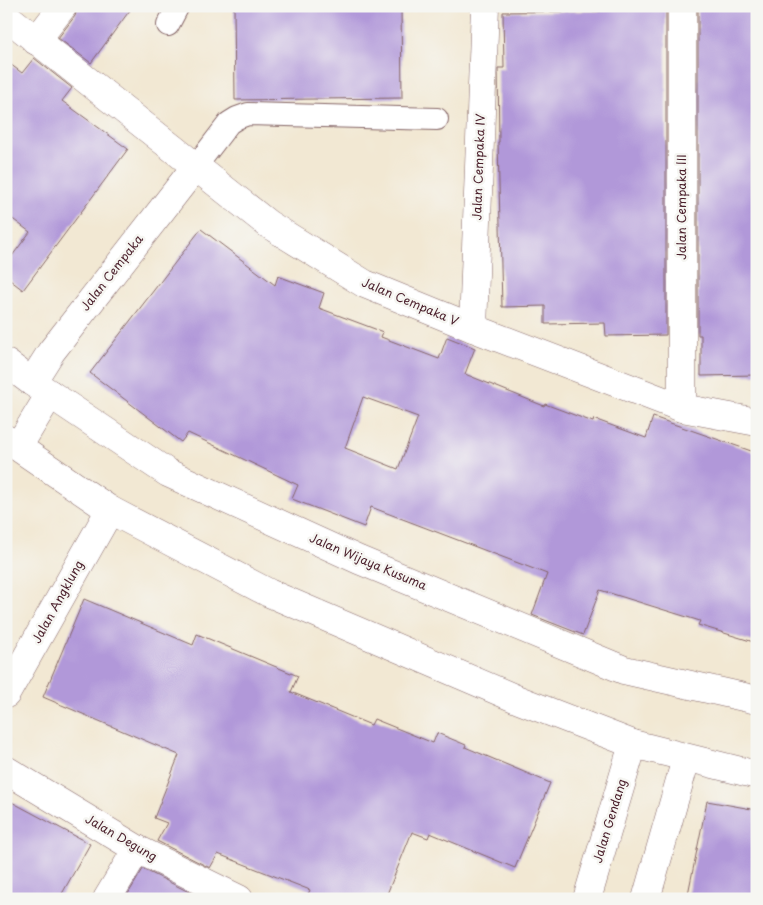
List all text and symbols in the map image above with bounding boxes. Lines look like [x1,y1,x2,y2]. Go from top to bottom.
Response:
street label: Jalan Cempaka IV [467,113,489,221]
street label: Jalan Cempaka III [672,154,690,260]
street label: Jalan Cempaka [76,230,147,314]
street label: Jalan Cempaka V [359,273,462,330]
street label: Jalan Wijaya Kusuma [307,528,430,594]
street label: Jalan Angklung [27,557,87,646]
street label: Jalan Gendang [588,776,630,865]
street label: Jalan Degung [82,809,161,865]

